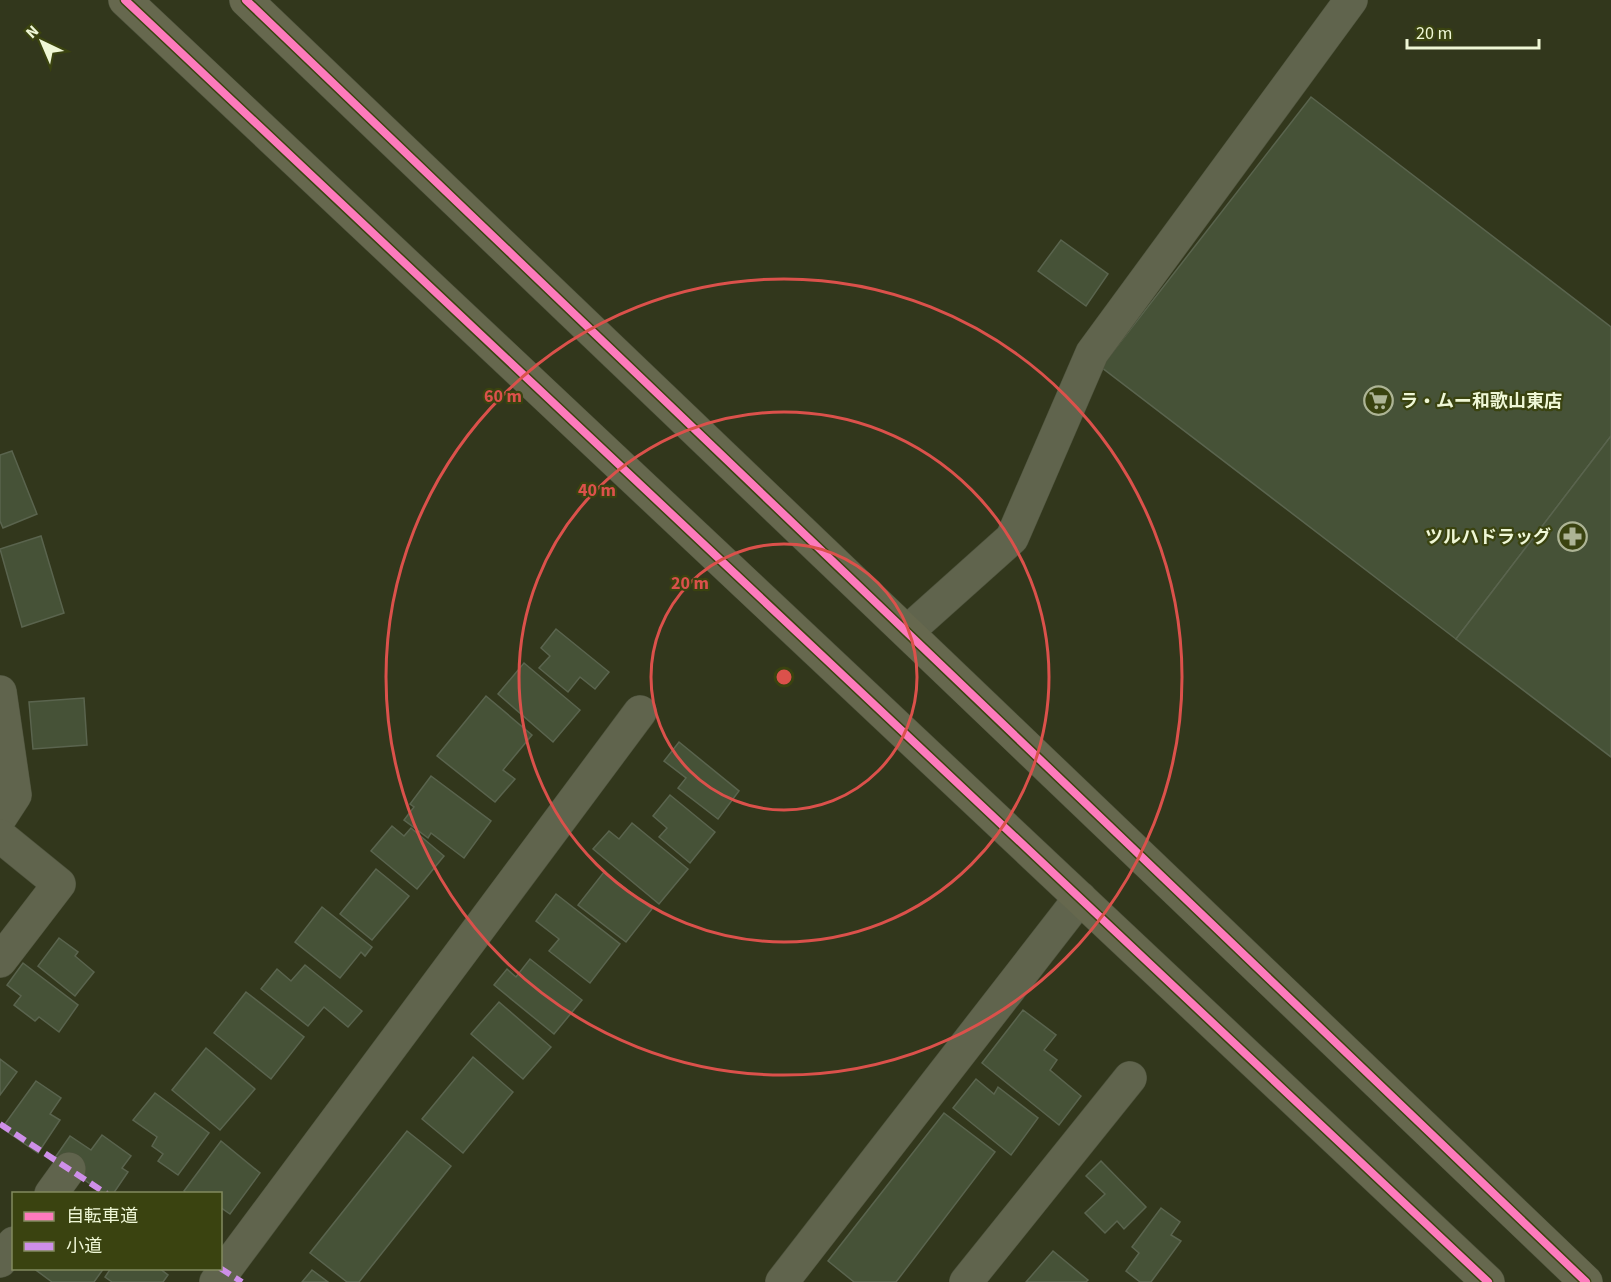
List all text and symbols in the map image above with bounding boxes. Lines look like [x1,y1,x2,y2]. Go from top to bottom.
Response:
north arrow [12,12,72,72]
scale bar [1407,12,1539,50]
text: N [21,20,44,44]
text: 20 m [1416,21,1452,46]
text: 60 m [484,384,522,409]
supermarket icon: ラ・ムー和歌山東店 [1363,385,1395,417]
place label: ラ・ムー和歌山東店 [1400,389,1562,414]
text: 40 m [578,478,616,503]
pharmacy icon: ツルハドラッグ [1556,521,1588,553]
place label: ツルハドラッグ [1425,525,1551,550]
text: 20 m [671,571,709,596]
centre of rings [774,667,794,687]
legend [12,1192,222,1270]
text: 自転車道 [66,1204,138,1229]
text: 小道 [66,1234,102,1259]

